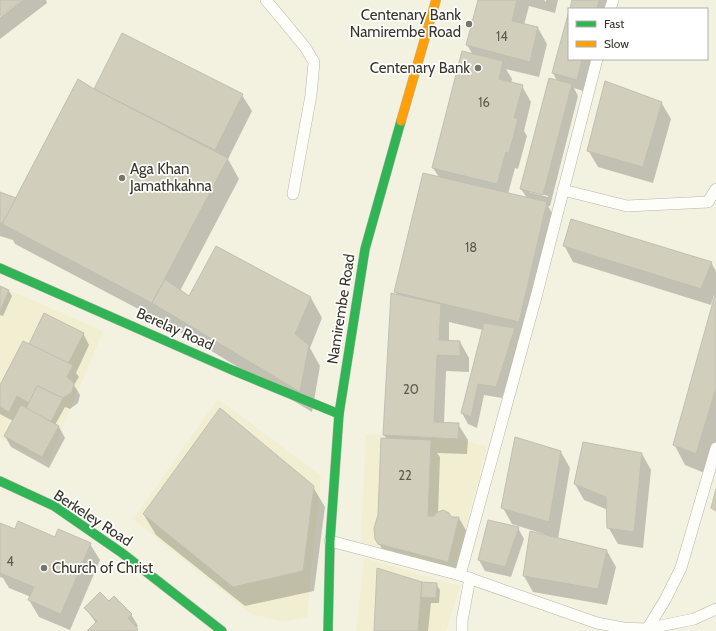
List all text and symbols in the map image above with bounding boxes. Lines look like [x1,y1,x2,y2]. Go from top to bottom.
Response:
place label: Centenary Bank Namirembe Road [350,6,461,41]
legend [568,8,708,60]
text: Fast [604,16,624,31]
marker: Centenary Bank Namirembe Road [464,19,474,29]
house number: 14 [496,28,508,44]
text: Slow [604,36,629,51]
place label: Centenary Bank [370,59,470,77]
marker: Centenary Bank [473,63,483,73]
house number: 16 [478,94,490,110]
place label: Aga Khan Jamathkahna [129,160,213,195]
marker: Aga Khan Jamathkahna [117,173,127,183]
house number: 18 [465,239,477,255]
street label: Namirembe Road [323,253,359,365]
street label: Berelay Road [134,304,216,354]
house number: 20 [403,381,419,397]
house number: 22 [398,467,412,483]
street label: Berkeley Road [50,486,136,550]
house number: 4 [6,553,14,569]
place label: Church of Christ [52,559,153,577]
marker: Church of Christ [39,563,49,573]

